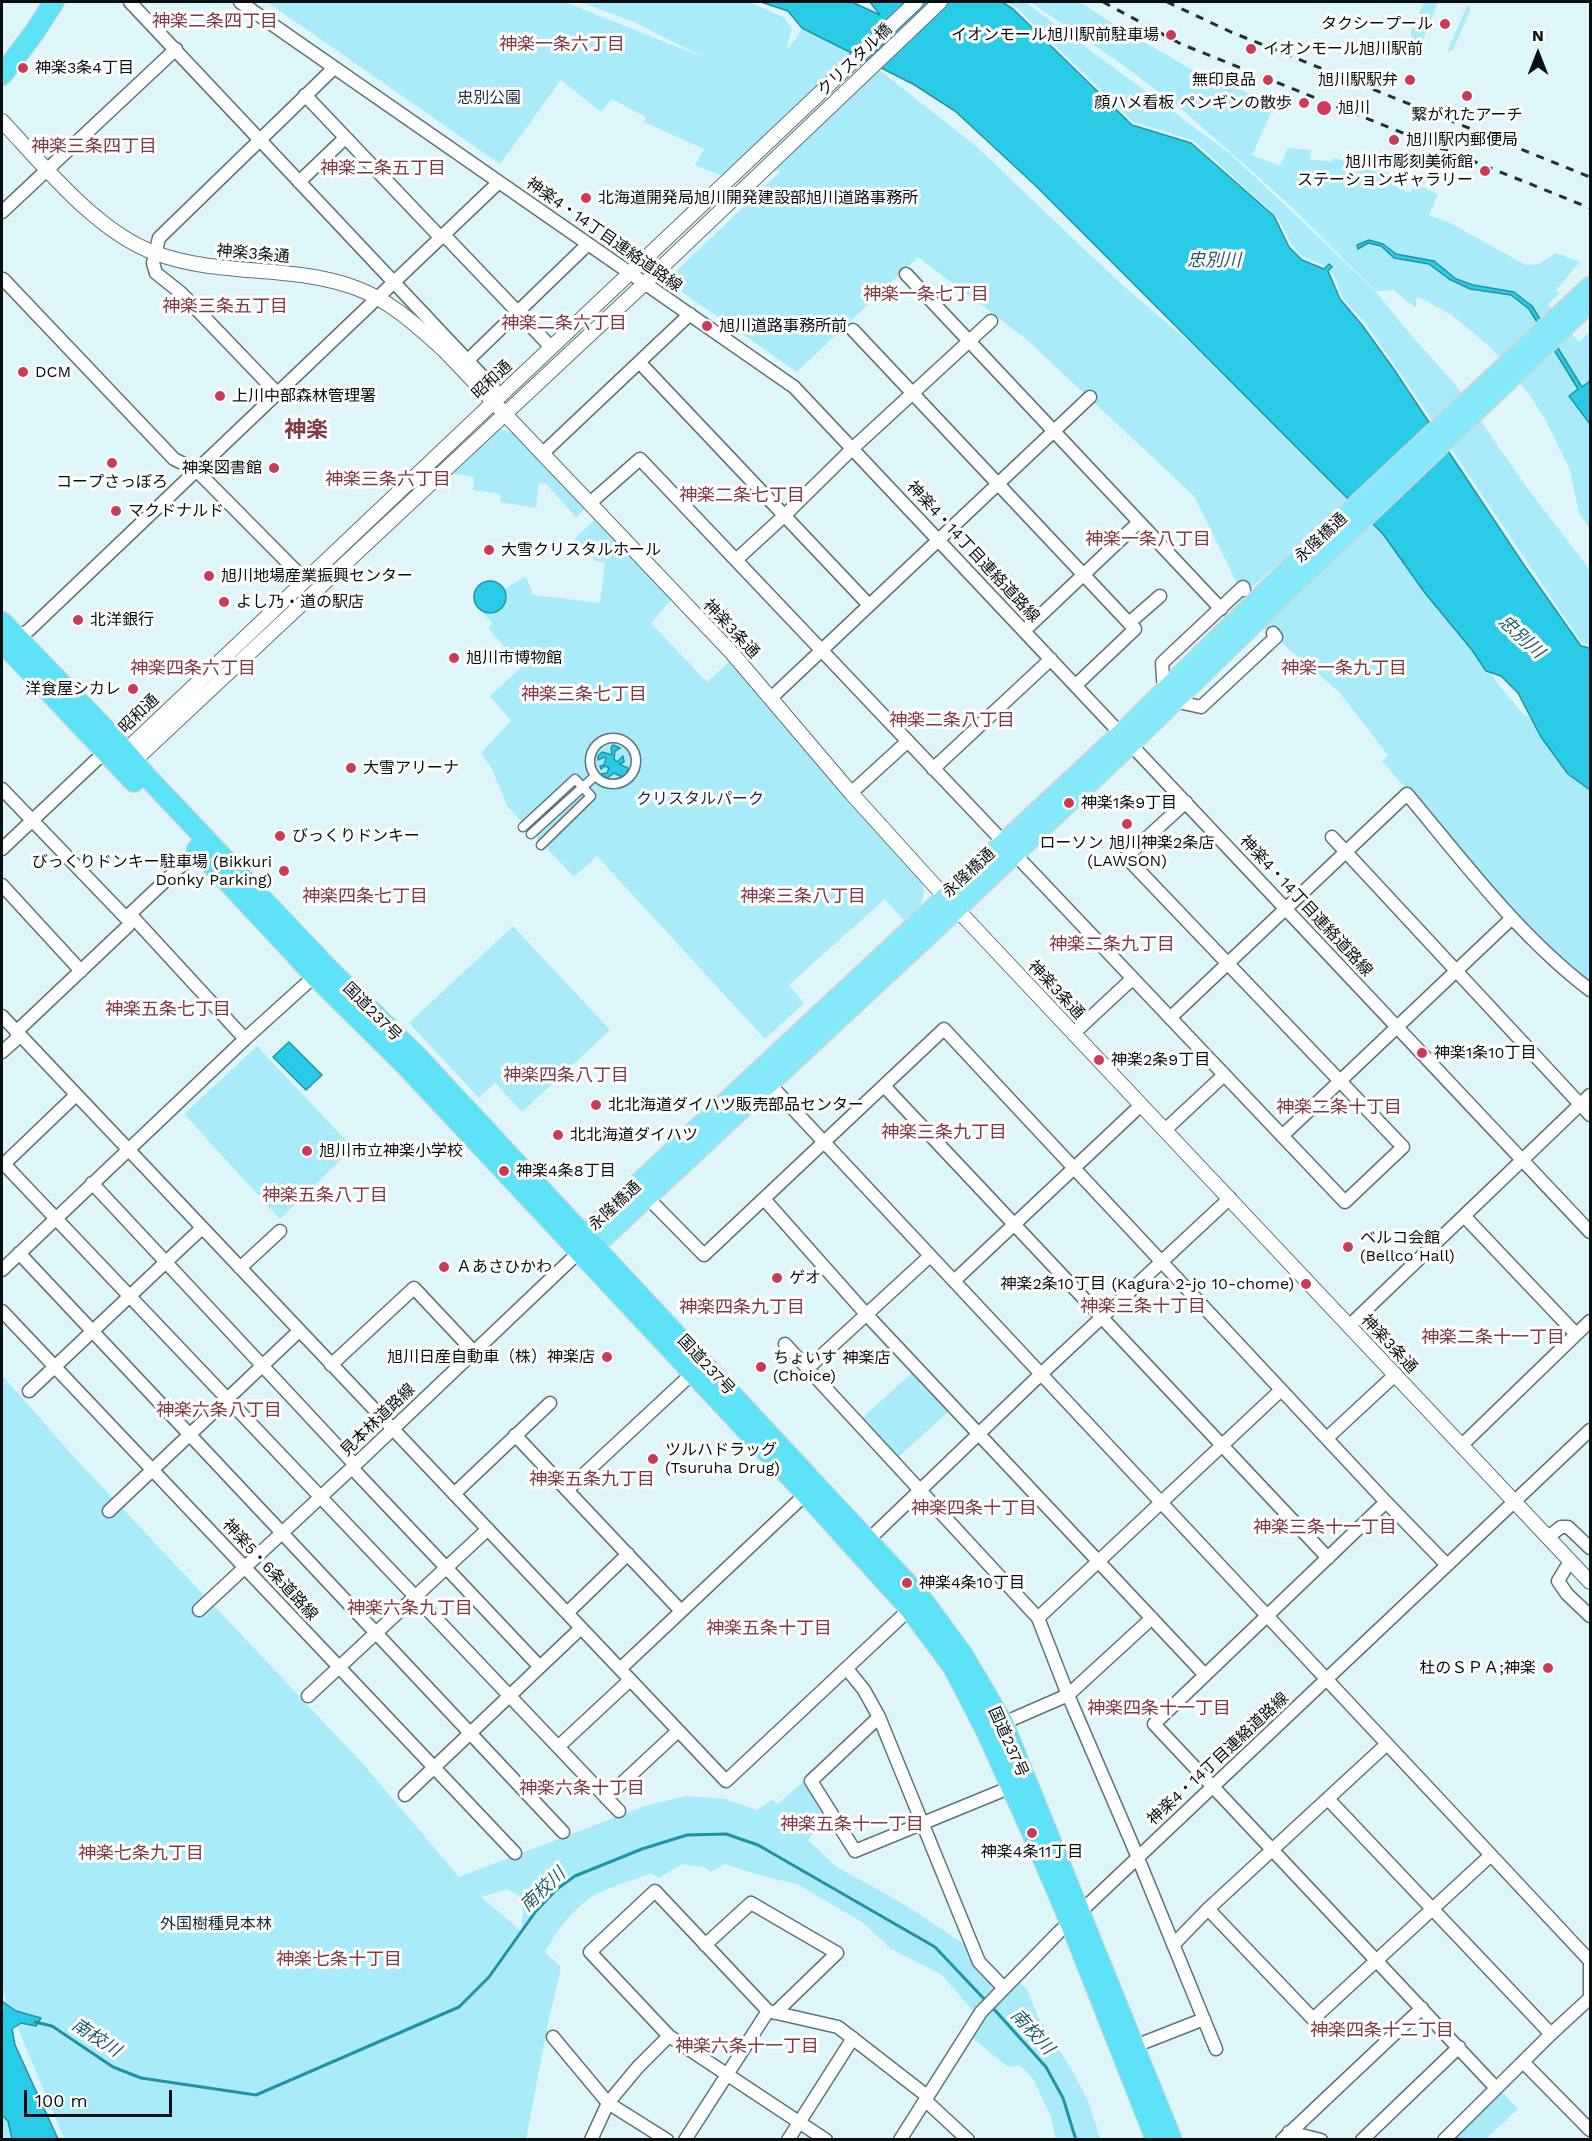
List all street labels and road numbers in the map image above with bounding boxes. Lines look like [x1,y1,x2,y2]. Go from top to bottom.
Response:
street label: クリスタル橋 [814,20,896,100]
street label: 神楽4・14丁目連絡道路線 [522,174,686,296]
street label: 神楽3条通 [216,241,290,267]
street label: 昭和通 [468,357,516,403]
street label: 神楽4・14丁目連絡道路線 [903,478,1043,626]
street label: 永隆橋通 [1291,509,1351,567]
street label: 神楽3条通 [699,596,763,662]
street label: 昭和通 [115,690,163,738]
street label: 神楽4・14丁目連絡道路線 [1236,832,1376,980]
street label: 永隆橋通 [939,844,999,902]
street label: 神楽3条通 [1024,957,1088,1023]
street label: 国道237号 [339,979,405,1045]
street label: 永隆橋通 [585,1177,645,1235]
street label: 神楽3条通 [1357,1311,1421,1377]
street label: 国道237号 [673,1331,739,1399]
street label: 見本林道路線 [337,1380,419,1460]
street label: 神楽5・6条道路線 [218,1516,322,1624]
street label: 神楽4・14丁目連絡道路線 [1144,1689,1292,1829]
street label: 国道237号 [984,1704,1032,1780]

